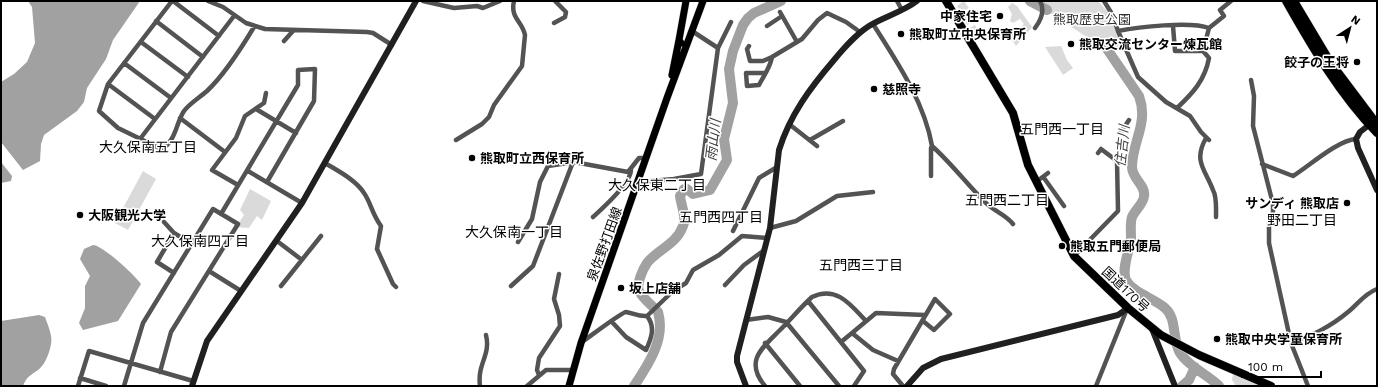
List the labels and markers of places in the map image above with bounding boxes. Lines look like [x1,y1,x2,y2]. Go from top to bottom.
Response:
place label: 中家住宅 [940,9,992,24]
marker: 中家住宅 [995,11,1005,21]
place label: 熊取町立中央保育所 [909,27,1026,42]
marker: 熊取町立中央保育所 [896,29,906,39]
place label: 熊取交流センター煉瓦館 [1079,37,1222,52]
marker: 熊取交流センター煉瓦館 [1066,39,1076,49]
place label: 餃子の王将 [1284,55,1349,70]
marker: 餃子の王将 [1352,57,1362,67]
place label: 慈照寺 [882,82,921,97]
marker: 慈照寺 [869,84,879,94]
place label: 熊取町立西保育所 [480,151,584,166]
marker: 熊取町立西保育所 [467,153,477,163]
place label: サンディ 熊取店 [1245,196,1339,211]
marker: サンディ 熊取店 [1342,198,1352,208]
place label: 大阪観光大学 [88,208,166,223]
marker: 大阪観光大学 [75,210,85,220]
place label: 熊取五門郵便局 [1070,239,1161,254]
marker: 熊取五門郵便局 [1057,241,1067,251]
place label: 坂上店舗 [629,281,681,296]
marker: 坂上店舗 [616,283,626,293]
place label: 熊取中央学童保育所 [1225,332,1342,347]
marker: 熊取中央学童保育所 [1212,334,1222,344]

